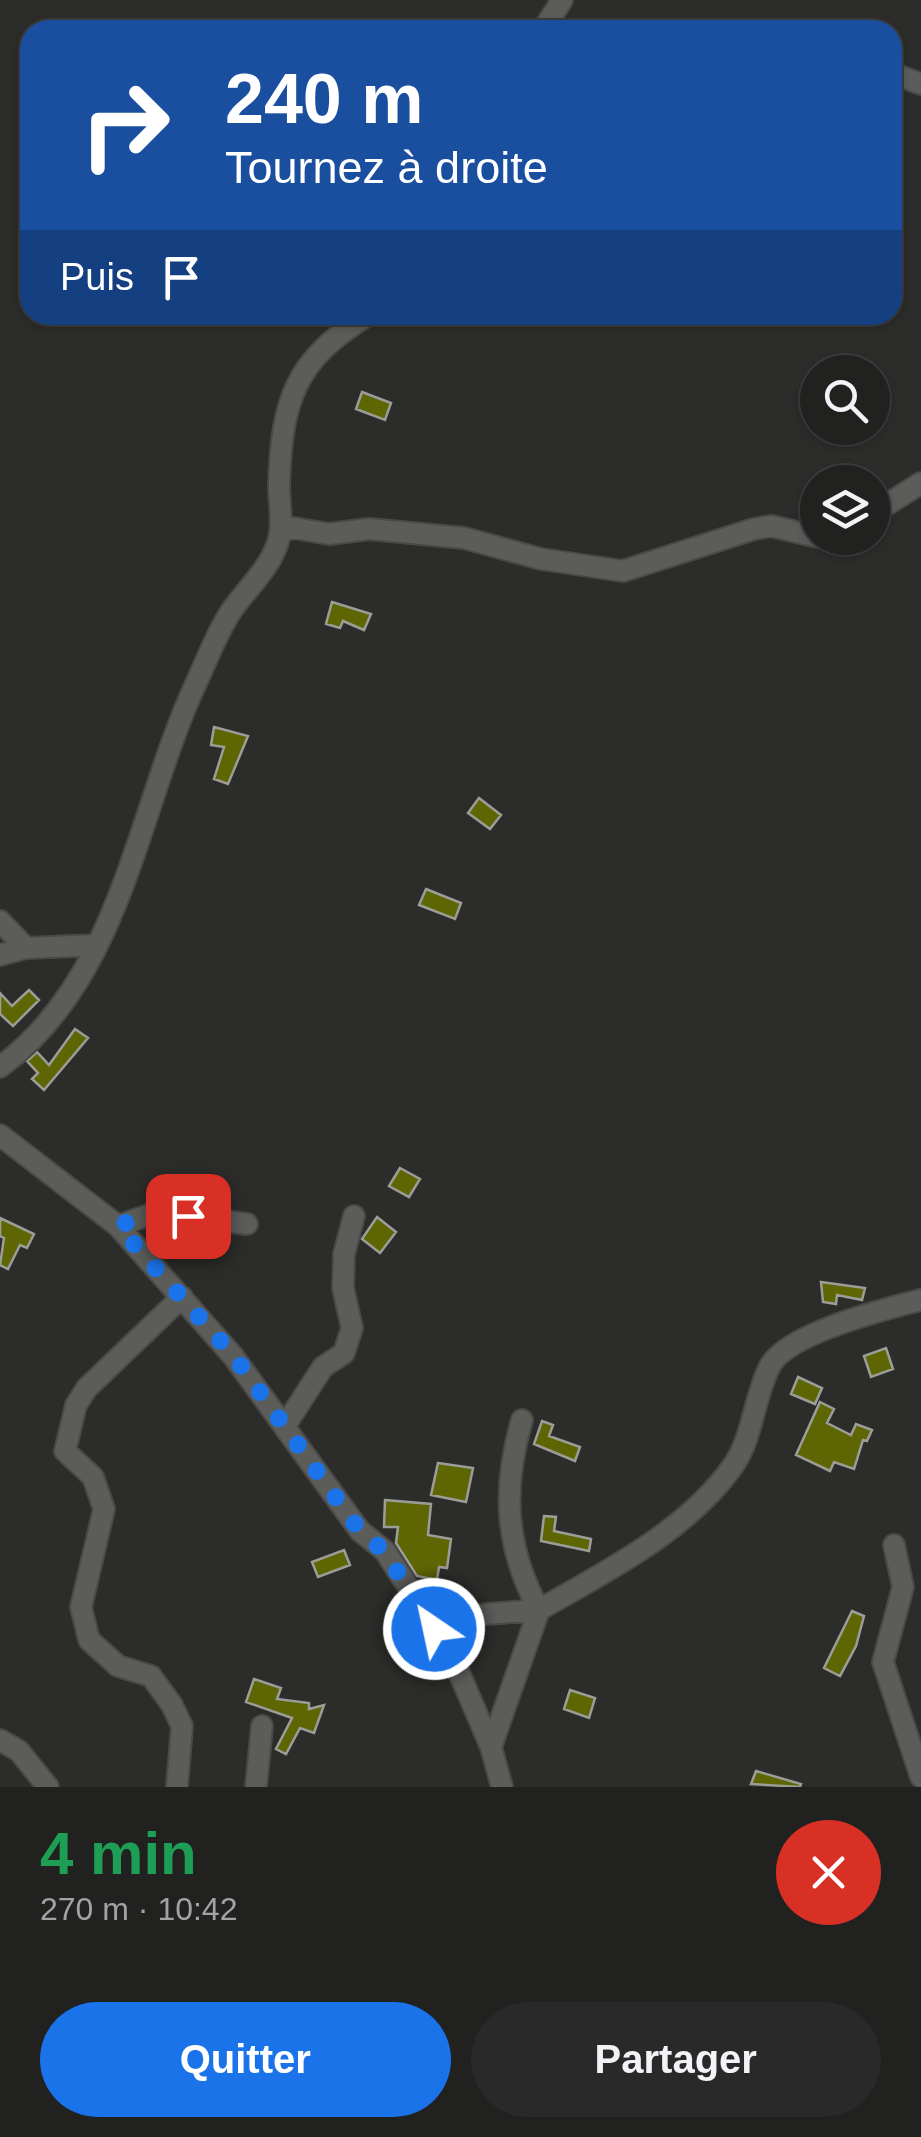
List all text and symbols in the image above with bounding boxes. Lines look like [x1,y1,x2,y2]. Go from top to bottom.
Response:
icon: right [60,60,190,190]
text: 240 m [225,60,423,138]
text: Tournez à droite [225,142,548,193]
icon: arrive [154,250,209,305]
text: Puis [60,256,134,298]
map controls [800,355,890,555]
button: search [800,355,890,445]
button: layers [800,465,890,555]
pin [146,1174,231,1259]
icon: arrive [161,1189,216,1244]
position arrow [382,1577,486,1681]
text: 4 min [40,1820,197,1887]
button: close [776,1820,881,1925]
text: 270 m · 10:42 [40,1891,237,1927]
button: Quitter [40,2002,451,2117]
button: Partager [471,2002,881,2117]

